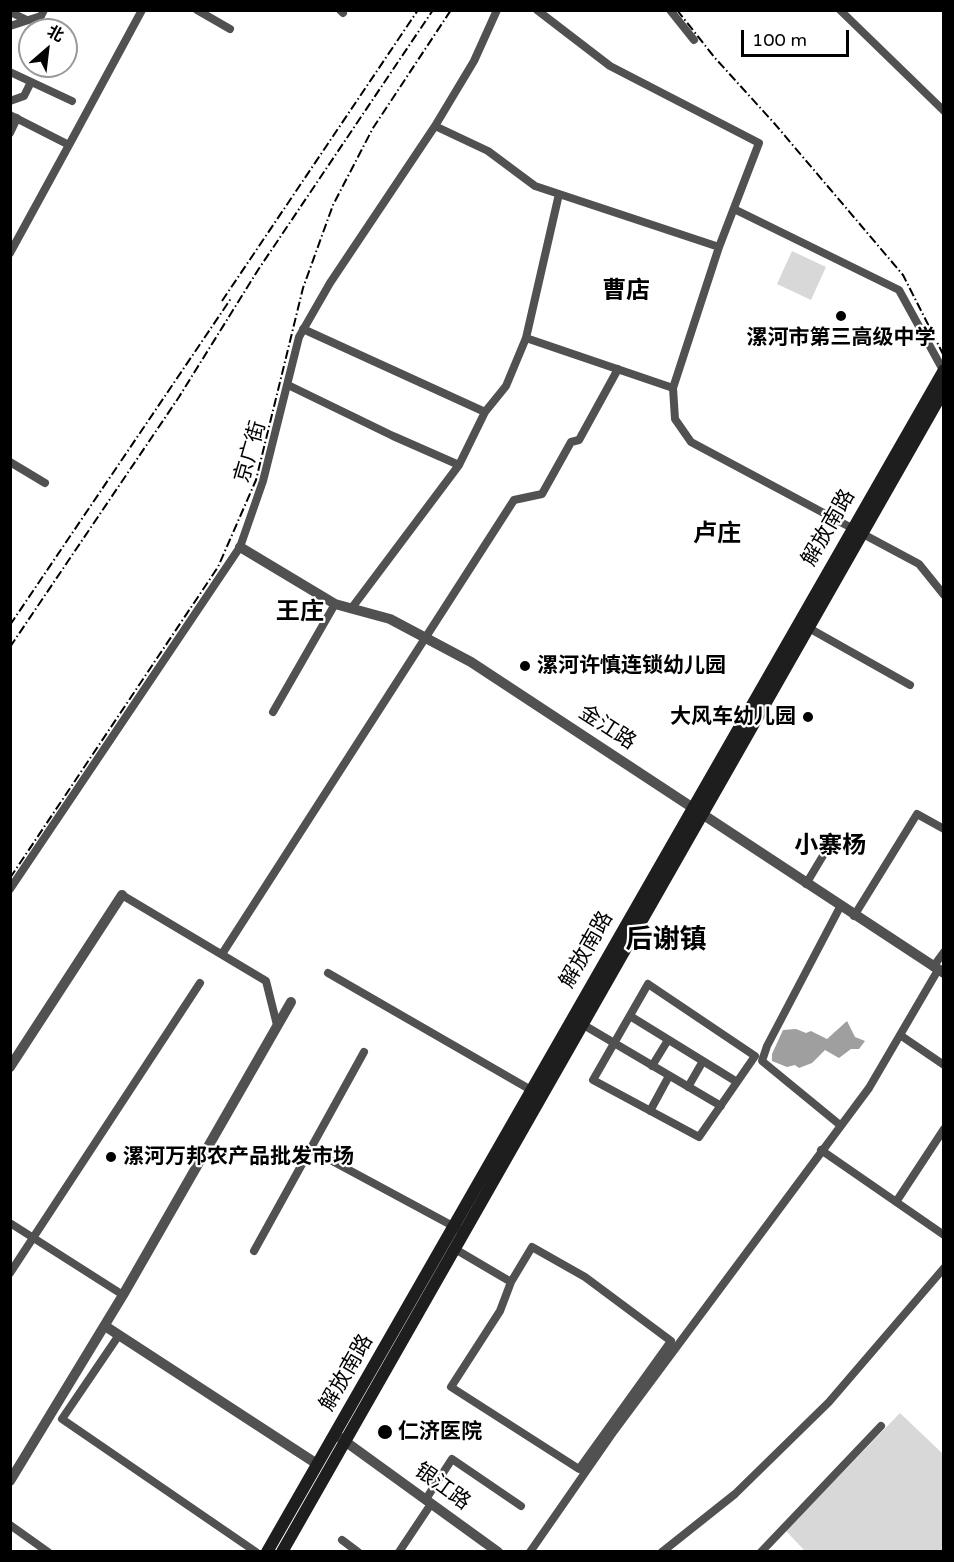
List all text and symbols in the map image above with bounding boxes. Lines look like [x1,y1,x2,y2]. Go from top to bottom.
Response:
north arrow [18,18,78,78]
scale bar [744,18,852,56]
text: 北 [44,21,67,46]
text: 100 m [752,29,807,51]
district label: 曹店 [602,278,650,306]
marker: 漯河市第三高级中学 [834,309,848,323]
place label: 漯河市第三高级中学 [747,325,935,351]
street label: 京广街 [230,418,272,486]
street label: 解放南路 [797,485,861,571]
district label: 卢庄 [693,521,741,549]
district label: 王庄 [276,599,324,627]
place label: 漯河许慎连锁幼儿园 [537,653,726,679]
marker: 漯河许慎连锁幼儿园 [518,659,532,673]
street label: 金江路 [574,700,640,756]
place label: 大风车幼儿园 [670,704,796,730]
marker: 大风车幼儿园 [801,710,815,724]
district label: 小寨杨 [794,833,866,861]
street label: 解放南路 [555,907,619,993]
district label: 后谢镇 [626,925,706,957]
place label: 漯河万邦农产品批发市场 [123,1144,354,1170]
marker: 漯河万邦农产品批发市场 [104,1150,118,1164]
street label: 解放南路 [315,1330,379,1416]
place label: 仁济医院 [398,1419,482,1445]
marker: 仁济医院 [376,1423,394,1441]
street label: 银江路 [409,1458,475,1516]

